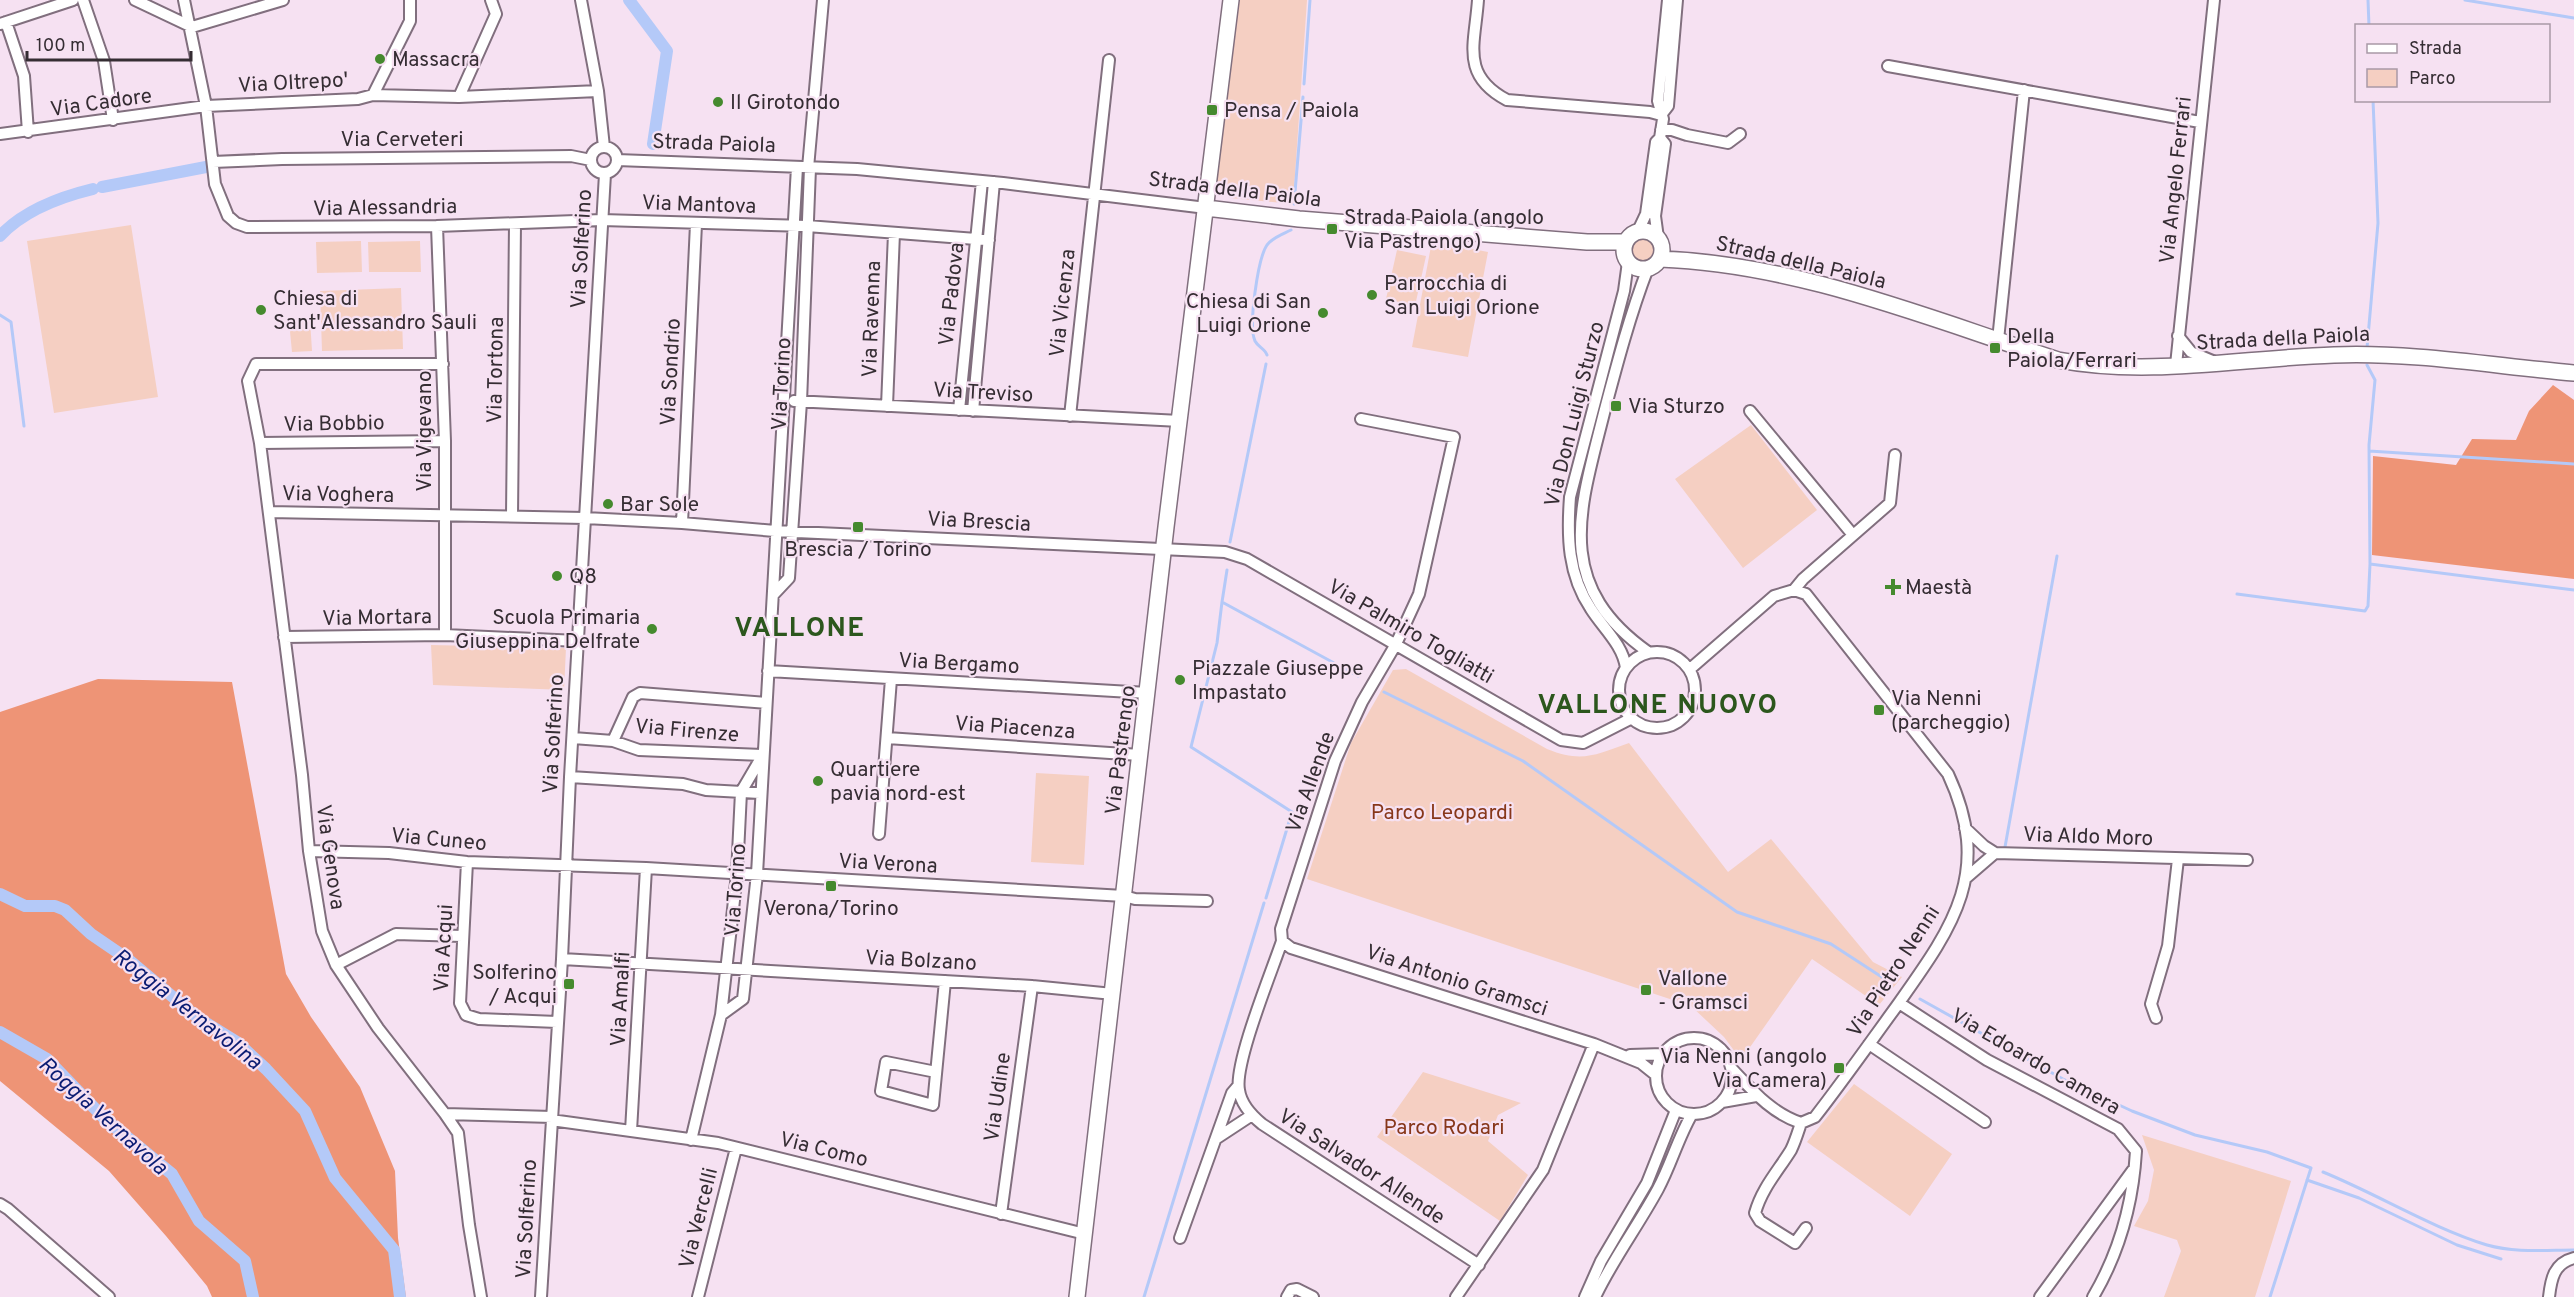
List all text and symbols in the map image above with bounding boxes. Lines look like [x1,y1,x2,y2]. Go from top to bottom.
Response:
scale bar [27,24,190,62]
legend [2355,24,2550,102]
text: 100 m [36,35,85,58]
text: Strada [2409,38,2462,61]
place label: Massacra [392,47,480,74]
marker: Massacra [373,52,387,66]
street label: Via Oltrepo' [237,67,349,100]
text: Parco [2409,68,2455,91]
street label: Via Cadore [49,83,154,124]
place label: Il Girotondo [730,90,840,117]
marker: Il Girotondo [711,95,725,109]
street label: Via Angelo Ferrari [2154,95,2199,265]
place label: Pensa / Paiola [1224,98,1359,125]
marker: Pensa / Paiola [1205,103,1219,117]
street label: Via Cerveteri [341,127,463,154]
street label: Strada Paiola [652,129,776,160]
street label: Strada della Paiola [1147,166,1323,214]
street label: Via Solferino [566,189,599,310]
street label: Via Mantova [641,190,757,221]
street label: Via Alessandria [313,194,457,223]
place label: Strada Paiola (angolo Via Pastrengo) [1344,205,1544,256]
marker: Strada Paiola (angolo Via Pastrengo) [1325,222,1339,236]
street label: Strada della Paiola [1713,231,1888,296]
street label: Via Padova [934,241,971,347]
street label: Via Vicenza [1044,248,1083,359]
street label: Via Ravenna [857,260,888,378]
place label: Parrocchia di San Luigi Orione [1384,271,1540,322]
place label: Chiesa di Sant'Alessandro Sauli [273,286,477,337]
marker: Parrocchia di San Luigi Orione [1365,288,1379,302]
place label: Chiesa di San Luigi Orione [1186,289,1311,340]
marker: Chiesa di Sant'Alessandro Sauli [254,303,268,317]
marker: Chiesa di San Luigi Orione [1316,306,1330,320]
street label: Via Tortona [482,316,511,424]
street label: Via Sondrio [655,318,688,427]
street label: Via Don Luigi Sturzo [1539,319,1612,510]
street label: Strada della Paiola [2196,321,2371,358]
place label: Della Paiola/Ferrari [2007,324,2137,375]
street label: Via Torino [767,337,798,431]
marker: Della Paiola/Ferrari [1988,341,2002,355]
street label: Via Vigevano [412,370,439,492]
street label: Via Treviso [932,377,1034,410]
place label: Via Sturzo [1628,394,1725,421]
marker: Via Sturzo [1609,399,1623,413]
street label: Via Bobbio [283,410,385,439]
street label: Via Voghera [282,481,394,510]
place label: Bar Sole [620,492,699,519]
marker: Bar Sole [601,497,615,511]
street label: Via Brescia [926,506,1032,539]
marker: Brescia / Torino [851,520,865,534]
place label: Brescia / Torino [784,537,932,564]
place label: Q8 [569,564,597,591]
marker: Q8 [550,569,564,583]
street label: Via Palmiro Togliatti [1322,574,1498,691]
place label: Maestà [1905,575,1972,602]
marker: Maestà [1886,580,1900,594]
street label: Via Mortara [322,604,432,633]
place label: Scuola Primaria Giuseppina Delfrate [455,605,640,656]
district label: VALLONE [734,612,866,646]
marker: Scuola Primaria Giuseppina Delfrate [645,622,659,636]
street label: Via Bergamo [898,648,1020,681]
place label: Piazzale Giuseppe Impastato [1192,656,1364,707]
marker: Piazzale Giuseppe Impastato [1173,673,1187,687]
street label: Via Solferino [538,674,571,795]
street label: Via Pastrengo [1100,684,1143,817]
place label: Via Nenni (parcheggio) [1891,686,2011,737]
district label: VALLONE NUOVO [1537,689,1779,723]
marker: Via Nenni (parcheggio) [1872,703,1886,717]
street label: Via Piacenza [954,711,1076,746]
street label: Via Firenze [633,713,740,750]
street label: Via Allende [1281,728,1342,837]
place label: Quartiere pavia nord-est [830,757,966,808]
marker: Quartiere pavia nord-est [811,774,825,788]
park label: Parco Leopardi [1371,800,1513,827]
street label: Via Genova [309,803,350,912]
street label: Via Aldo Moro [2022,822,2154,853]
street label: Via Cuneo [390,823,488,858]
street label: Via Torino [720,843,753,938]
street label: Via Verona [837,848,938,881]
marker: Verona/Torino [824,879,838,893]
place label: Verona/Torino [763,896,899,923]
street label: Via Pietro Nenni [1842,901,1947,1043]
street label: Via Acqui [429,903,460,993]
street label: Via Antonio Gramsci [1362,939,1551,1024]
water label: Roggia Vernavolina [107,943,267,1077]
street label: Via Bolzano [864,945,978,978]
street label: Via Amalfi [606,951,637,1047]
place label: Solferino / Acqui [472,960,557,1011]
place label: Vallone - Gramsci [1658,966,1748,1017]
marker: Solferino / Acqui [562,977,576,991]
marker: Vallone - Gramsci [1639,983,1653,997]
street label: Via Edoardo Camera [1946,1003,2125,1122]
place label: Via Nenni (angolo Via Camera) [1660,1044,1827,1095]
street label: Via Udine [979,1051,1018,1144]
water label: Roggia Vernavola [32,1052,173,1182]
marker: Via Nenni (angolo Via Camera) [1832,1061,1846,1075]
street label: Via Salvador Allende [1273,1103,1450,1231]
park label: Parco Rodari [1383,1115,1505,1142]
street label: Via Como [777,1126,871,1174]
street label: Via Solferino [511,1159,544,1280]
street label: Via Vercelli [674,1165,725,1272]

